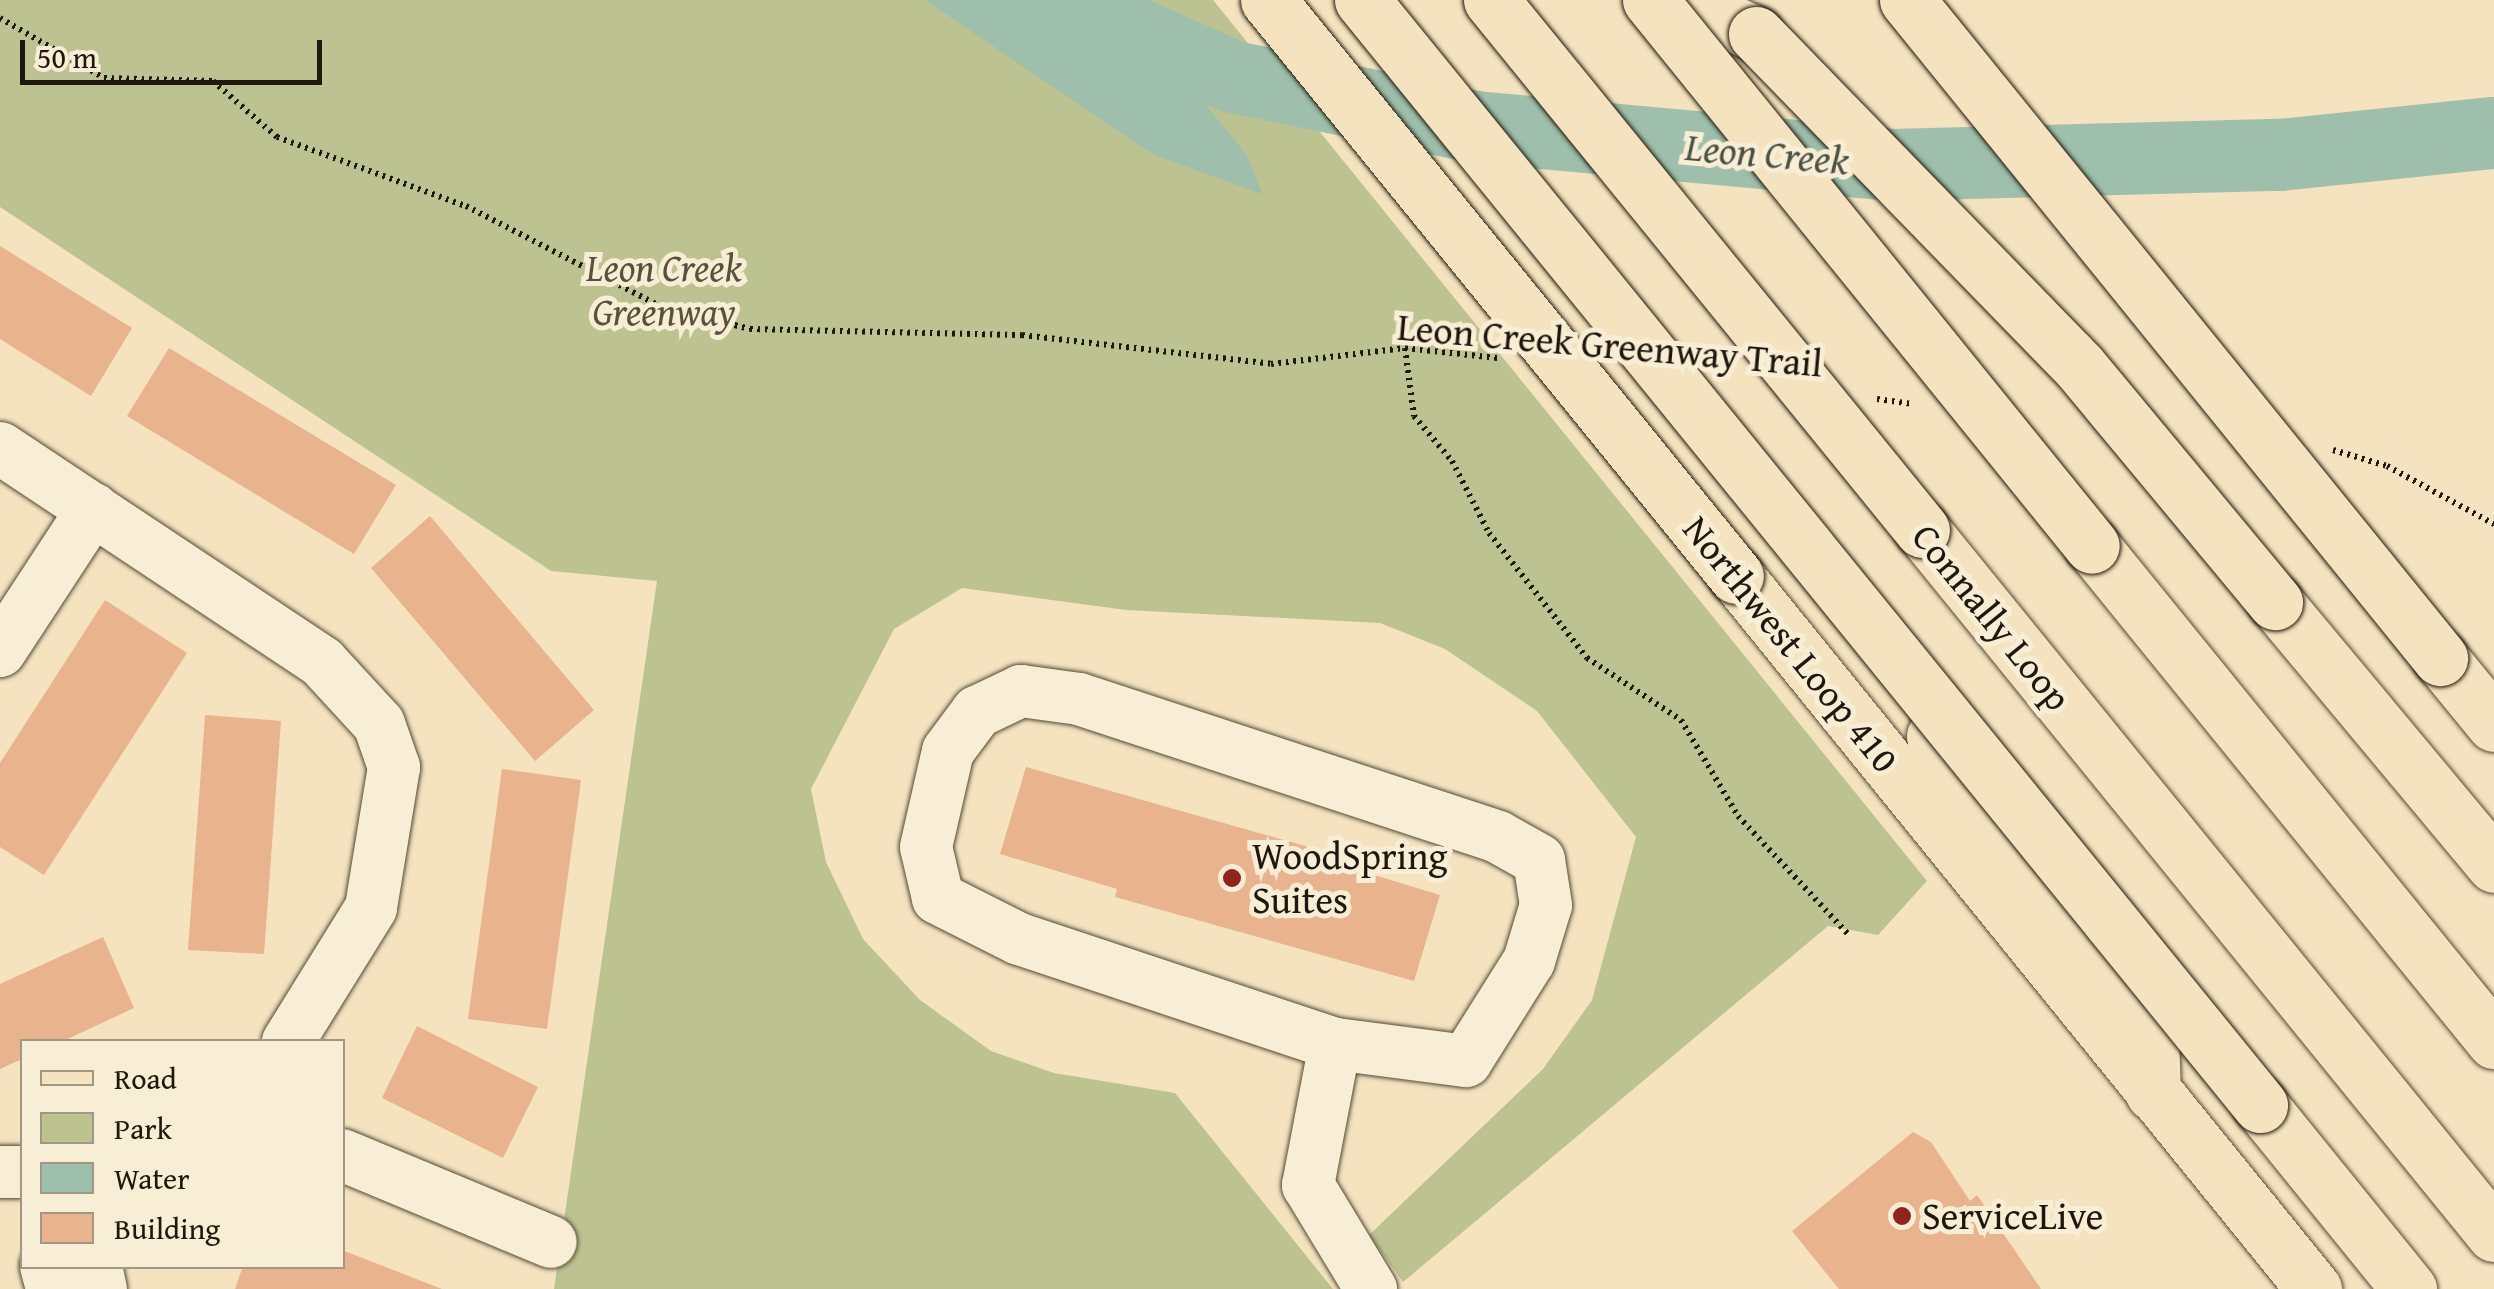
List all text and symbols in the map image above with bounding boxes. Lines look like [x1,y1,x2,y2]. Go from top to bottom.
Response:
scale bar [25,20,328,82]
text: 50 m [37,35,97,79]
water label: Leon Creek [1683,122,1851,184]
park label: Leon Creek Greenway [586,245,742,334]
street label: Leon Creek Greenway Trail [1396,304,1824,386]
street label: Northwest Loop 410 [1674,507,1908,781]
street label: Connally Loop [1903,514,2081,720]
place label: WoodSpring Suites [1252,833,1448,922]
marker: WoodSpring Suites [1221,867,1243,889]
legend [20,1039,345,1269]
text: Road [114,1056,177,1100]
text: Park [114,1106,172,1150]
text: Water [114,1156,190,1200]
place label: ServiceLive [1922,1193,2103,1239]
marker: ServiceLive [1891,1205,1913,1227]
text: Building [114,1206,220,1250]

